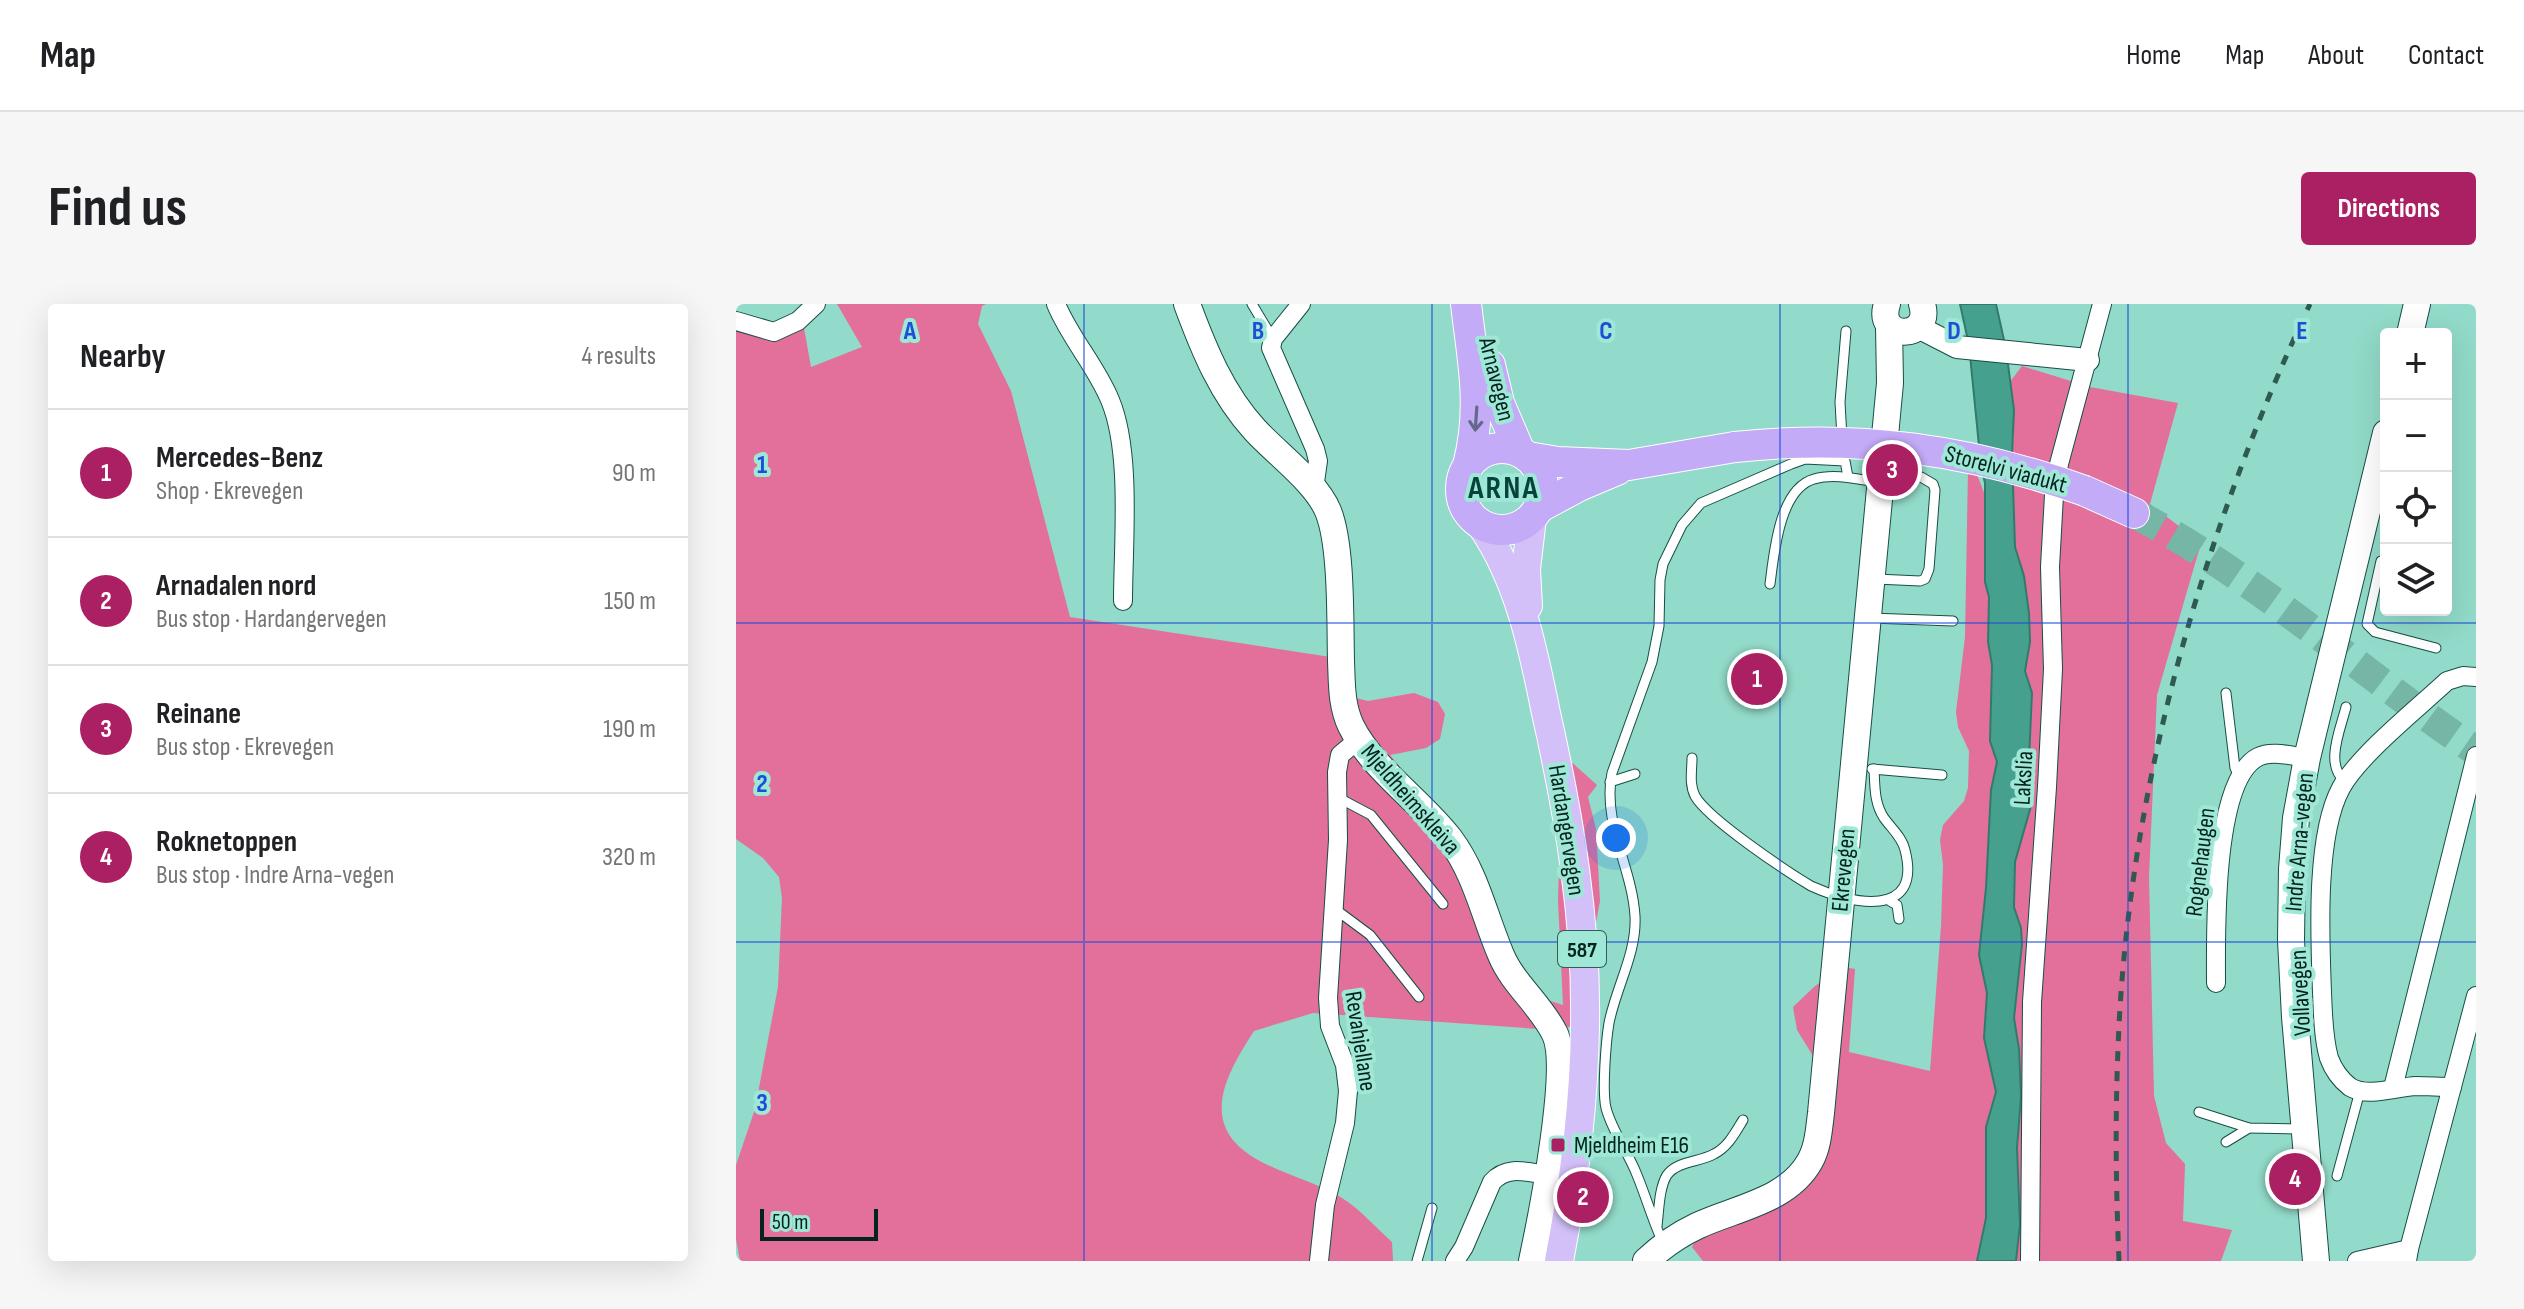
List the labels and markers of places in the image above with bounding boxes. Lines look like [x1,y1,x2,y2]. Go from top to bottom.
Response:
pin: 3 [1866,440,1918,500]
pin: 1 [1731,649,1783,709]
place label: Mjeldheim E16 [1574,1131,1689,1160]
marker: Mjeldheim E16 [1549,1136,1567,1154]
pin: 4 [2269,1149,2321,1209]
pin: 2 [1557,1167,1609,1227]

